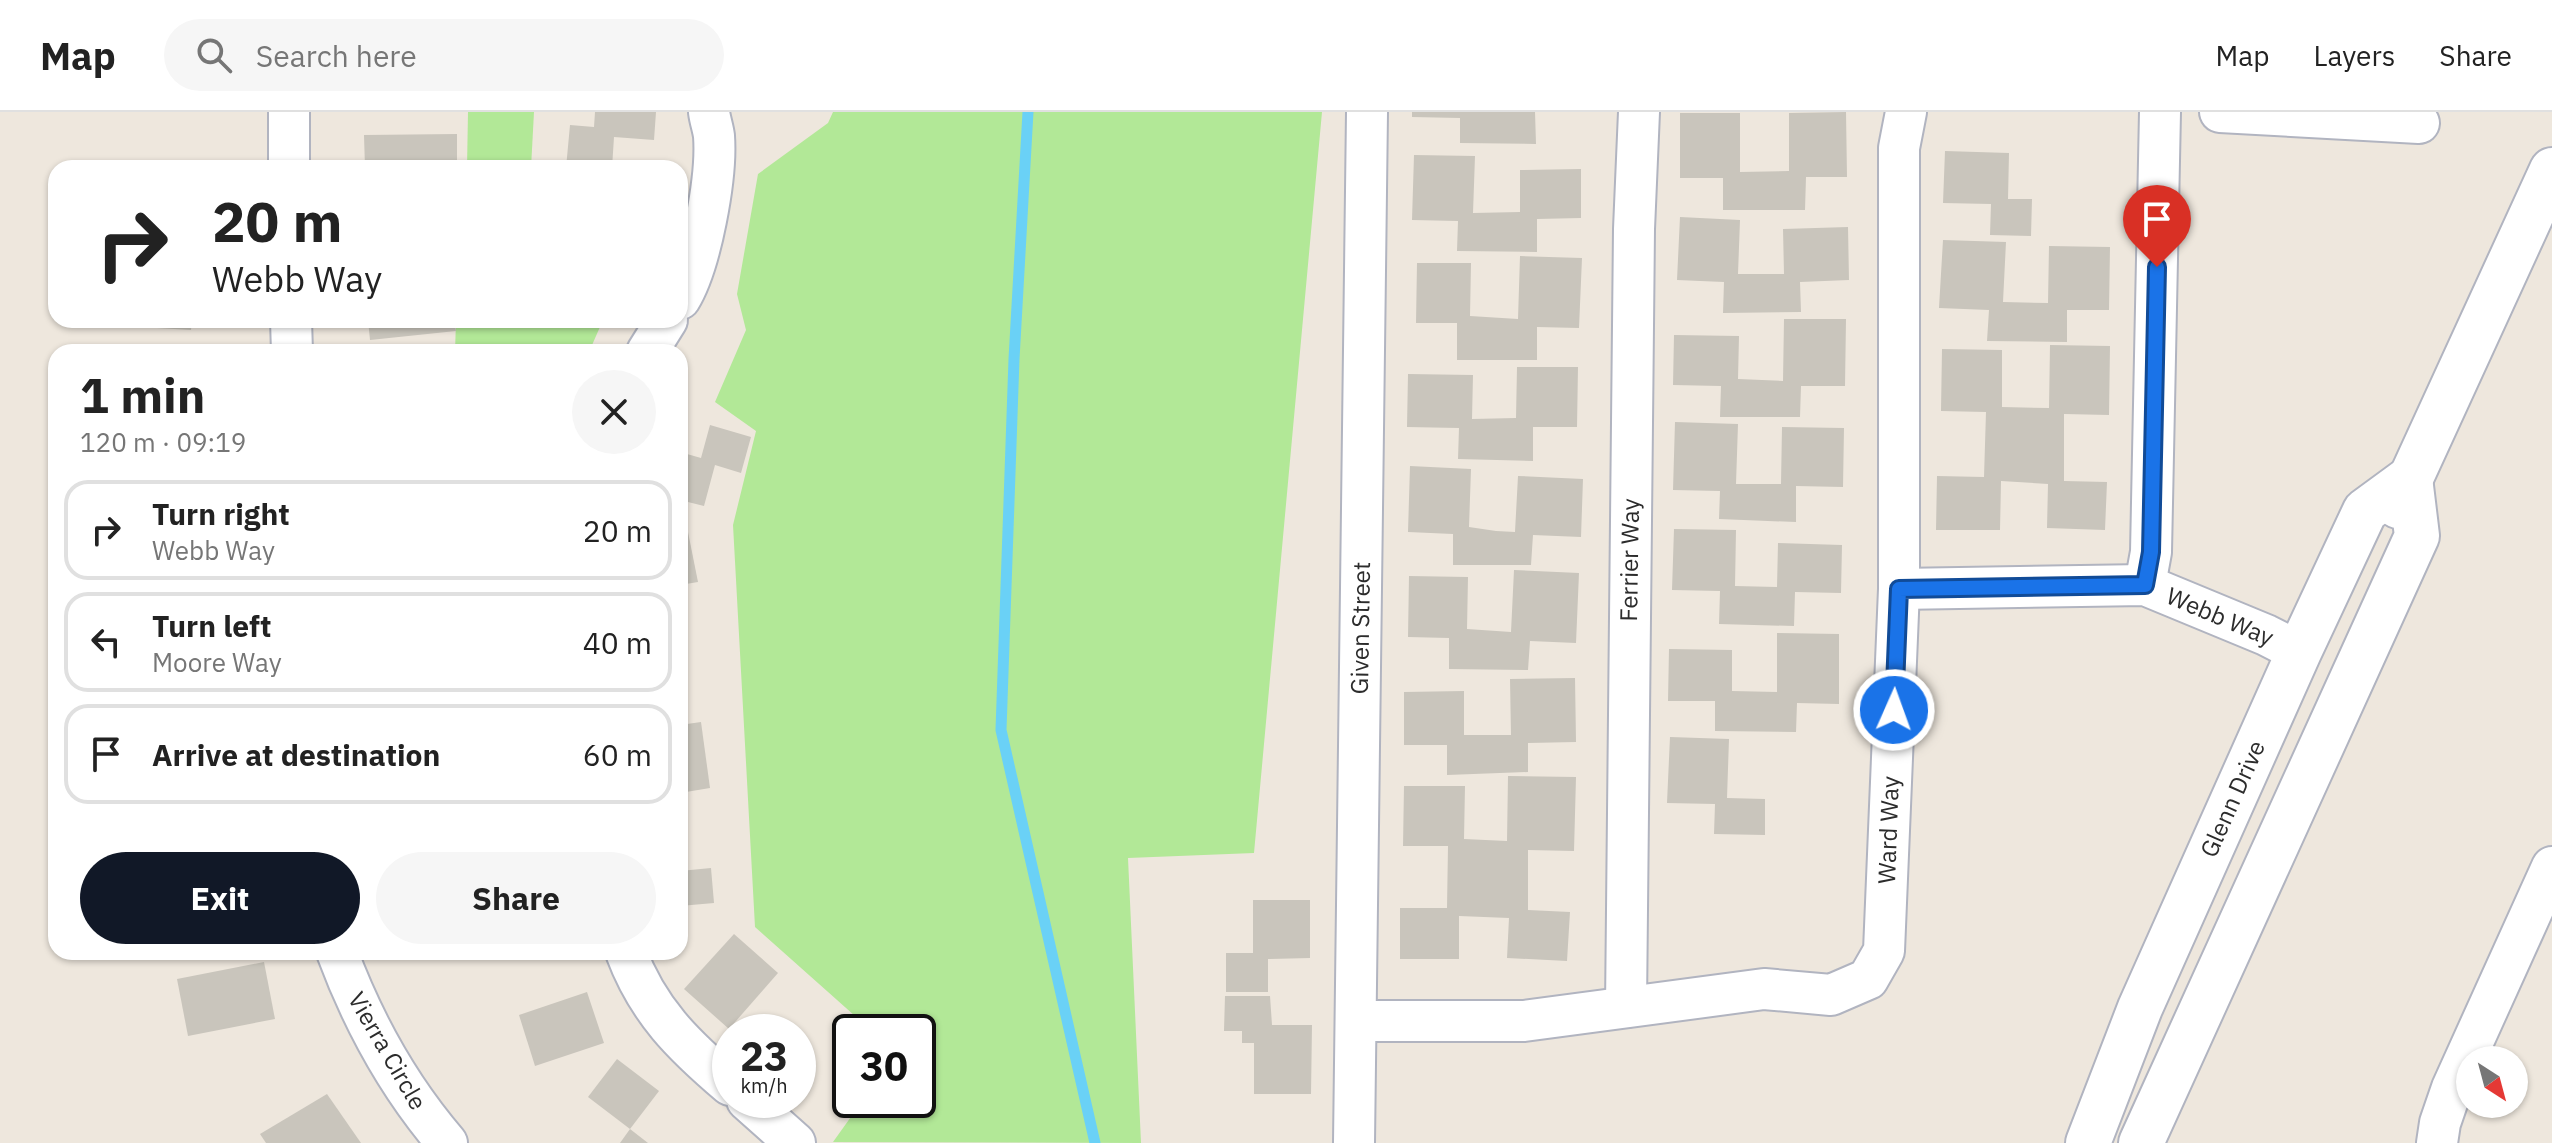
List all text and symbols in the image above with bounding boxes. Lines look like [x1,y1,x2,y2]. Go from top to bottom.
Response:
search box [164,19,724,91]
text: Map [40,31,116,80]
icon: search [192,33,236,77]
text: Search here [256,36,417,75]
text: Map [2215,37,2269,74]
text: Layers [2313,37,2395,74]
text: Share [2439,37,2512,74]
text: 20 m [212,185,342,257]
pin [2123,185,2191,267]
icon: right [80,192,184,296]
icon: arrive [2135,197,2179,241]
text: Webb Way [212,255,382,302]
text: 1 min [80,364,205,426]
button: close [572,370,656,454]
text: 120 m · 09:19 [80,425,246,459]
text: Turn right [152,494,290,533]
street label: Ferrier Way [1612,498,1646,622]
icon: right [84,508,128,552]
text: 20 m [583,511,652,550]
text: Webb Way [152,533,275,567]
street label: Given Street [1343,561,1377,695]
street label: Webb Way [2162,579,2279,653]
text: Turn left [152,606,271,645]
icon: left [84,620,128,664]
text: 40 m [583,623,652,662]
text: Moore Way [152,645,282,679]
position arrow [1852,668,1936,752]
icon: arrive [84,732,128,776]
text: Arrive at destination [152,735,440,774]
text: 60 m [583,735,652,774]
street label: Glenn Drive [2192,735,2272,862]
street label: Ward Way [1870,775,1906,885]
button: Exit [80,852,360,944]
button: Share [376,852,656,944]
street label: Vierra Circle [341,986,435,1115]
speed limit sign: 30 [832,1014,936,1118]
text: 23 [740,1030,788,1082]
north arrow [2456,1046,2528,1118]
map controls [2456,1046,2528,1118]
text: km/h [740,1072,788,1099]

